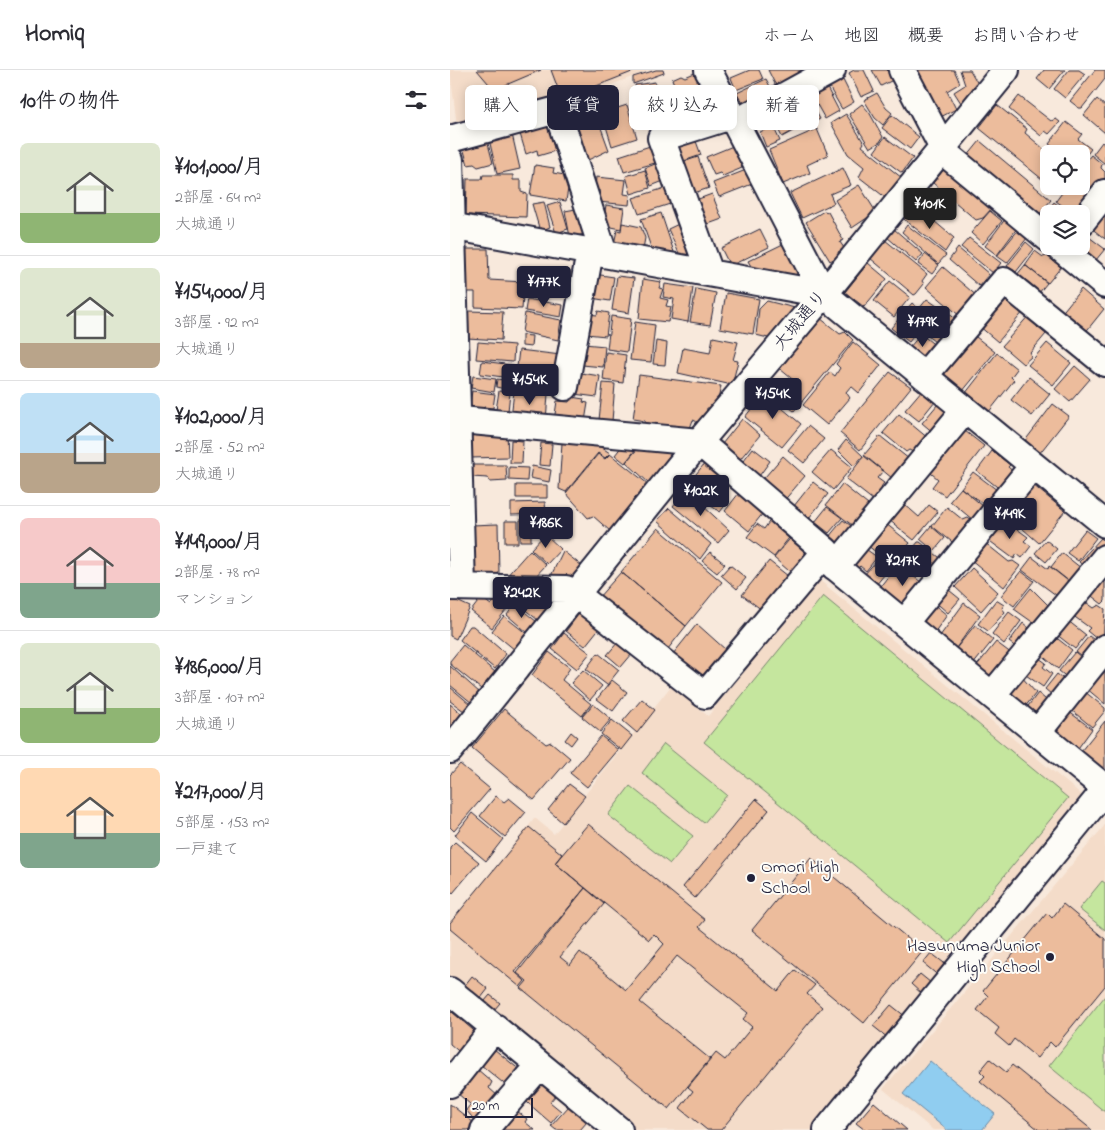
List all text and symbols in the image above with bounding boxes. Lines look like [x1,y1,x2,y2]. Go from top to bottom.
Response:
text: Homiq [25,17,84,52]
text: ホーム [763,24,816,50]
text: 地図 [844,24,880,50]
text: 概要 [908,24,944,50]
text: お問い合わせ [972,24,1080,50]
chip: 購入 [465,85,537,130]
chip: 賃貸 [547,85,619,130]
chip: 絞り込み [629,85,737,130]
chip: 新着 [747,85,819,130]
icon: filters [402,86,430,114]
text: 10件の物件 [20,87,120,117]
map controls [1040,145,1090,255]
button: locate [1040,145,1090,195]
text: ¥101,000/月 [175,153,264,183]
icon: home [60,163,120,223]
text: 2部屋 · 64 m² [175,186,261,210]
pin: ¥101K [895,188,965,230]
text: ¥101K [914,192,946,216]
button: layers [1040,205,1090,255]
text: 大城通り [175,213,239,237]
pin: ¥177K [509,266,579,308]
text: ¥177K [528,270,560,294]
text: ¥154,000/月 [175,278,269,308]
street label: 大城通り [768,285,834,357]
icon: home [60,288,120,348]
pin: ¥179K [888,306,958,348]
text: ¥179K [908,310,938,334]
text: 3部屋 · 92 m² [175,311,259,335]
text: 大城通り [175,338,239,362]
pin: ¥154K [495,364,565,406]
text: ¥154K [513,368,547,392]
pin: ¥154K [738,378,808,420]
text: ¥154K [756,382,790,406]
text: ¥102,000/月 [175,403,268,433]
icon: home [60,413,120,473]
text: 2部屋 · 52 m² [175,436,265,460]
text: 大城通り [175,463,239,487]
pin: ¥102K [666,474,736,517]
text: ¥102K [684,479,718,503]
pin: ¥149K [975,498,1045,540]
text: ¥149K [995,502,1025,526]
pin: ¥186K [511,506,581,549]
text: ¥186K [530,511,562,535]
text: ¥149,000/月 [175,528,263,558]
icon: home [60,538,120,598]
pin: ¥217K [868,544,938,587]
text: ¥217K [886,549,920,573]
text: 2部屋 · 78 m² [175,561,260,585]
pin: ¥242K [487,576,557,619]
text: ¥242K [504,581,540,605]
text: マンション [175,588,254,612]
text: ¥186,000/月 [175,653,265,683]
icon: home [60,663,120,723]
text: 3部屋 · 107 m² [175,686,265,710]
text: 大城通り [175,713,239,737]
text: ¥217,000/月 [175,778,267,808]
icon: home [60,788,120,848]
text: 5部屋 · 153 m² [175,811,270,835]
text: 一戸建て [175,838,239,862]
place label: Omori High School [761,855,839,902]
marker: Omori High School [745,872,757,884]
place label: Hasunuma Junior High School [907,934,1040,982]
marker: Hasunuma Junior High School [1044,951,1056,963]
scale bar [465,1095,532,1118]
text: 20 m [472,1096,499,1117]

